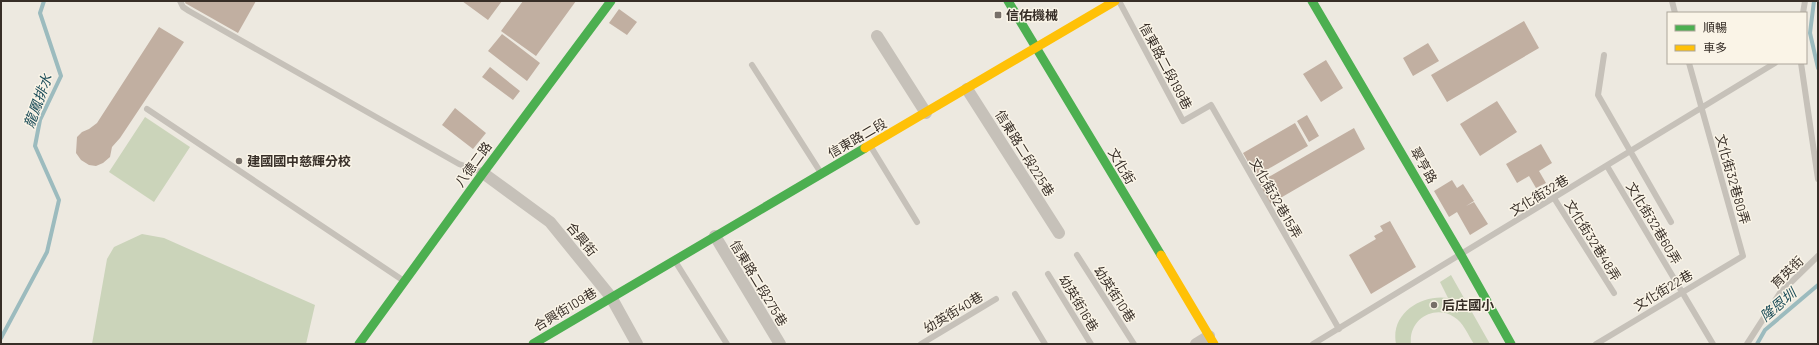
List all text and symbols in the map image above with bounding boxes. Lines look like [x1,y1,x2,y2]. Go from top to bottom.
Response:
place label: 信佑機械 [1006,7,1058,23]
marker: 信佑機械 [993,10,1003,20]
legend [1667,12,1807,64]
street label: 信東路二段199巷 [1136,20,1196,112]
text: 順暢 [1703,20,1727,34]
text: 車多 [1703,40,1727,54]
water label: 龍鳳排水 [20,71,55,130]
street label: 信東路二段225巷 [992,107,1058,199]
street label: 信東路二段 [825,115,889,161]
street label: 文化街32巷80弄 [1713,132,1753,226]
street label: 八德二路 [451,138,495,190]
street label: 翠亨路 [1407,144,1441,186]
street label: 文化街 [1105,145,1139,187]
place label: 建國國中慈輝分校 [247,153,351,169]
street label: 文化街32巷15弄 [1247,155,1305,241]
marker: 建國國中慈輝分校 [234,156,244,166]
street label: 文化街32巷 [1507,171,1571,219]
street label: 文化街32巷60弄 [1623,179,1685,267]
street label: 文化街32巷48弄 [1562,196,1624,284]
street label: 合興街 [564,219,600,259]
street label: 信東路二段275巷 [727,237,791,329]
street label: 育英街 [1768,253,1806,291]
street label: 幼英街10巷 [1091,263,1139,325]
street label: 文化街22巷 [1631,266,1695,314]
street label: 幼英街16巷 [1056,272,1102,334]
water label: 隆恩圳 [1756,283,1801,325]
street label: 合興街109巷 [531,284,599,334]
street label: 幼英街40巷 [920,288,986,336]
place label: 后庄國小 [1442,297,1495,313]
marker: 后庄國小 [1429,300,1439,310]

